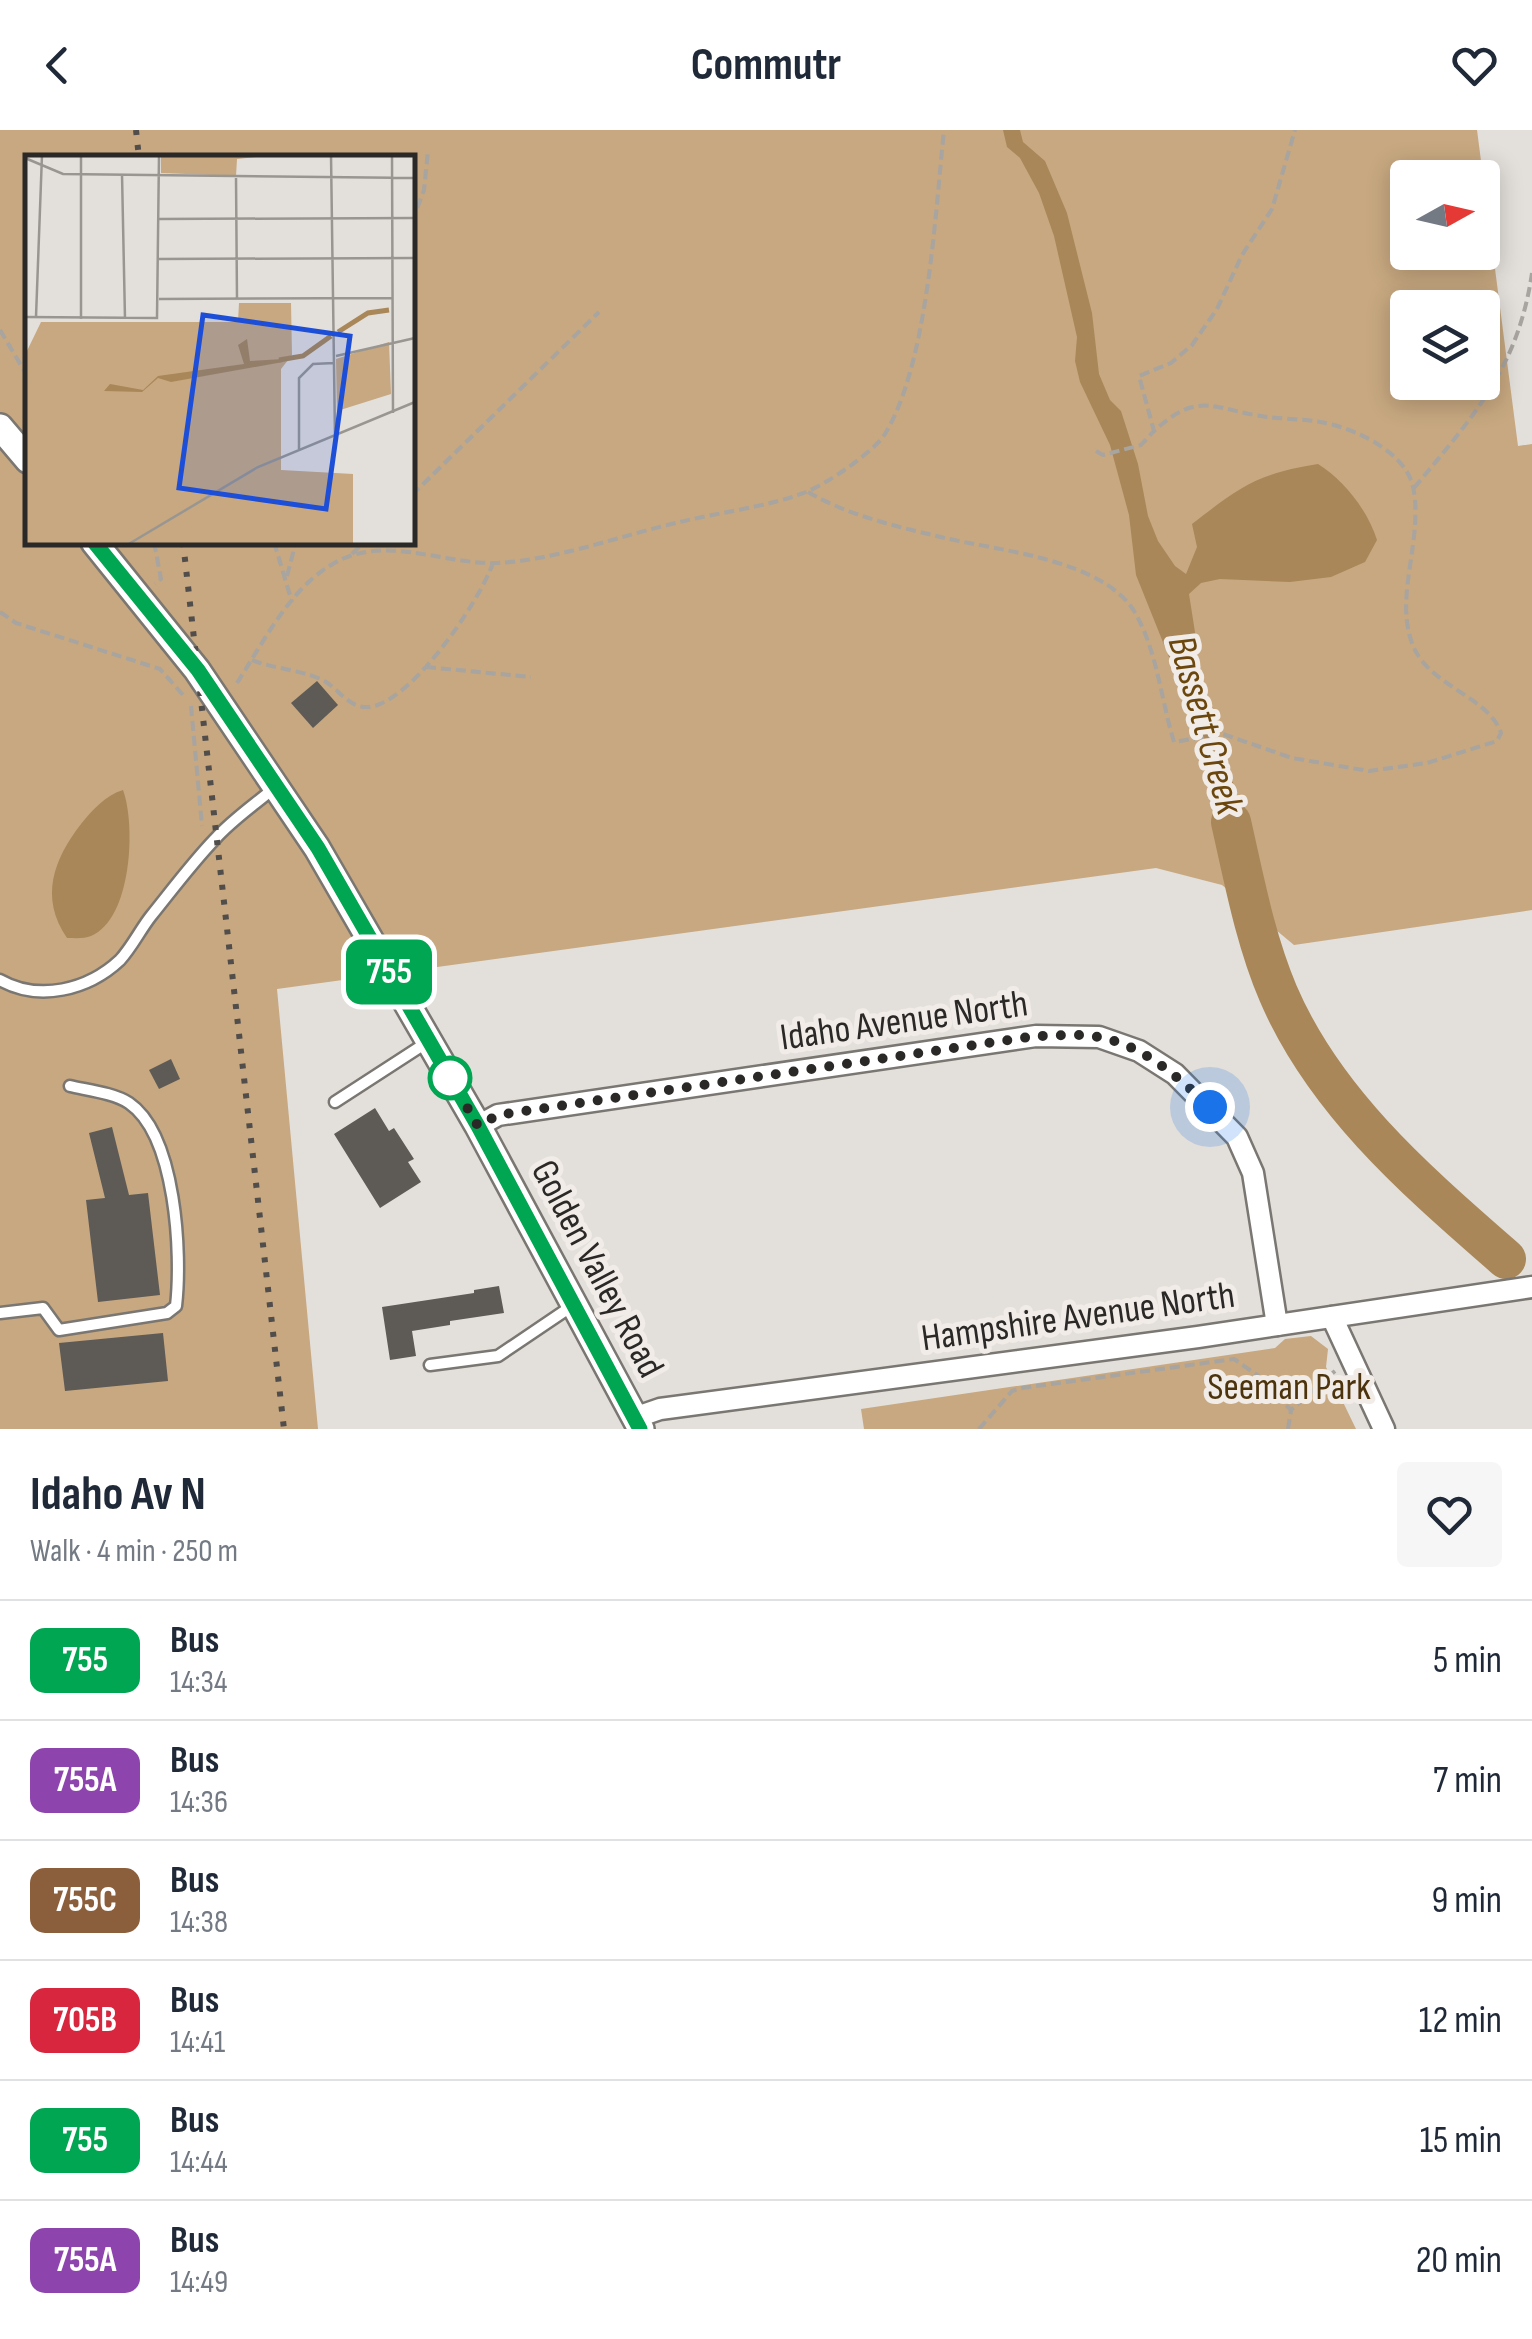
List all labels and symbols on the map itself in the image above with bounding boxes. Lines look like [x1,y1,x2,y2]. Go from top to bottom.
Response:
inset map [25,155,415,545]
north arrow [1390,160,1500,270]
water label: Bassett Creek [1157,630,1254,821]
line badge: 755 [332,940,446,1004]
street label: Idaho Avenue North [777,981,1031,1061]
unlabelled marker [429,1057,471,1099]
your location [1185,1082,1235,1132]
street label: Golden Valley Road [521,1153,673,1385]
street label: Hampshire Avenue North [918,1273,1238,1361]
park label: Seeman Park [1207,1365,1371,1410]

